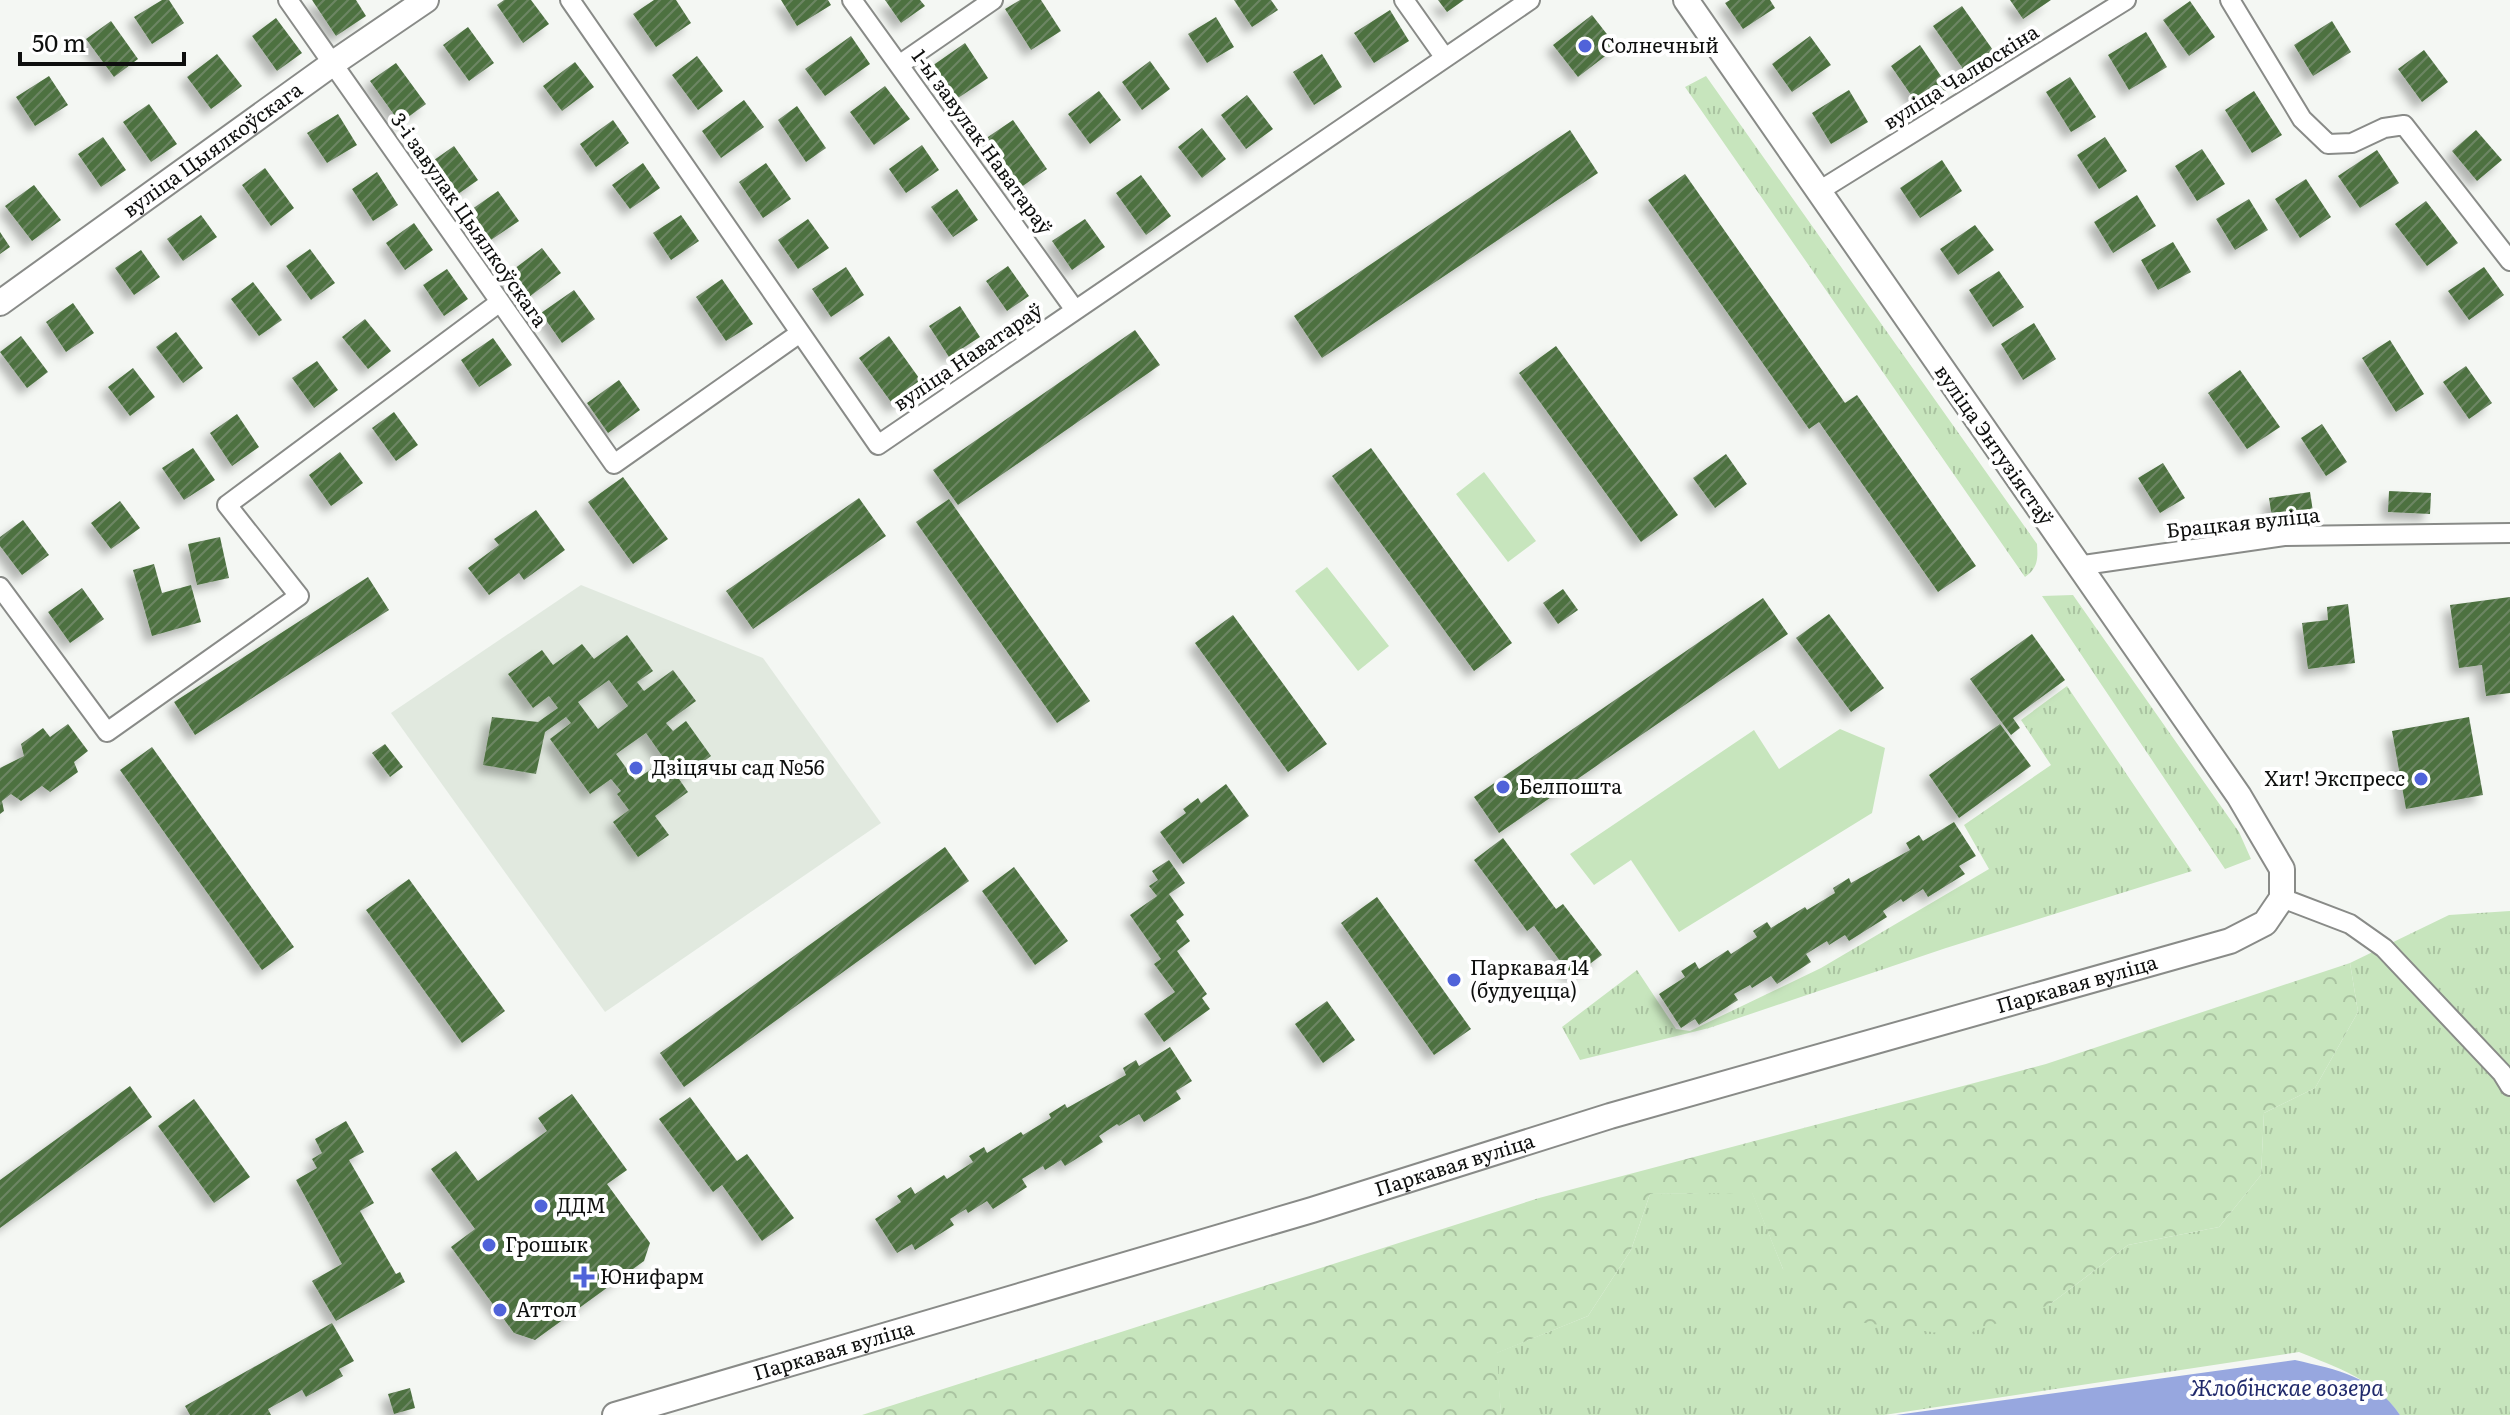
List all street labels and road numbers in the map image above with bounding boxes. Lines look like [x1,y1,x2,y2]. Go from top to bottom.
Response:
street label: вуліца Чалюскіна [1876,15,2044,135]
street label: 1-ы завулак Наватараў [906,42,1062,240]
street label: вуліца Цыялкоўскага [115,73,308,223]
street label: 3-і завулак Цыялкоўскага [385,106,556,332]
street label: вуліца Наватараў [886,294,1048,417]
street label: вуліца Энтузіястаў [1929,357,2063,531]
street label: Брацкая вуліца [2165,498,2321,544]
street label: Паркавая вуліца [1992,945,2160,1019]
street label: Паркавая вуліца [1370,1124,1538,1202]
street label: Паркавая вуліца [749,1311,917,1387]

